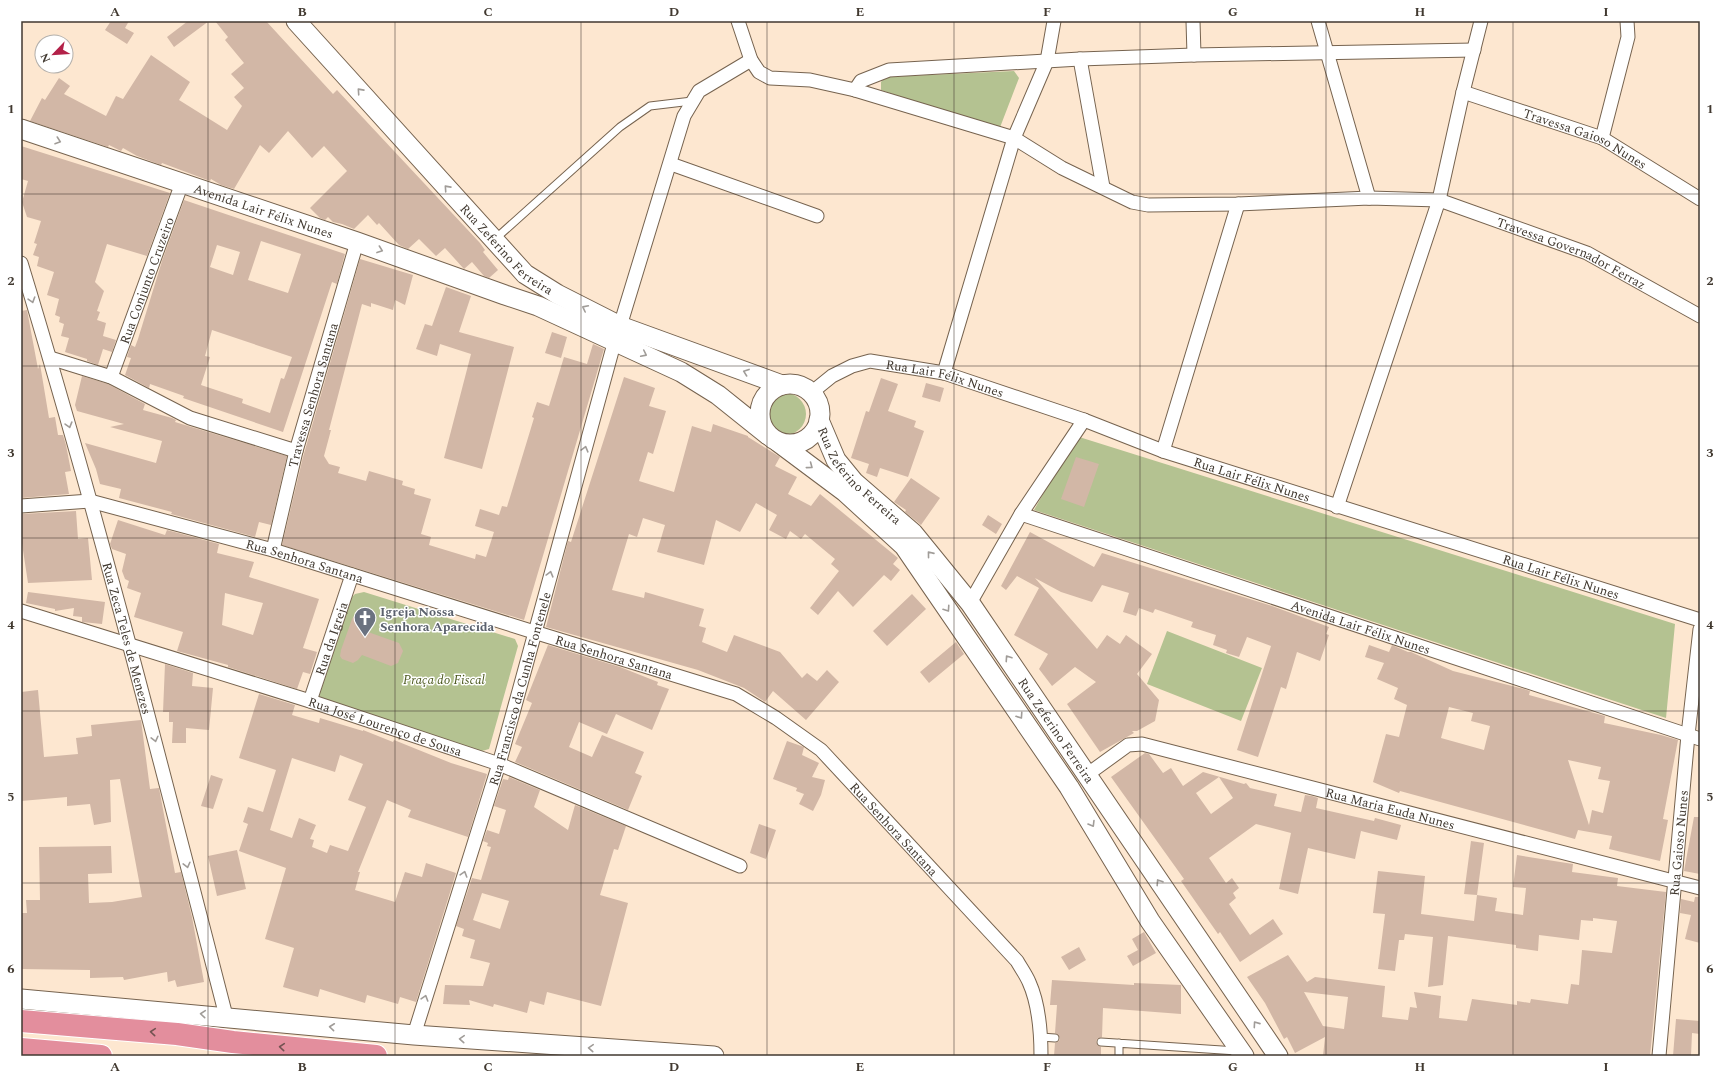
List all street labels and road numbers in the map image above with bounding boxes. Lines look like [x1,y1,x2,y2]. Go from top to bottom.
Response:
street label: Travessa Gaioso Nunes [1520,104,1650,175]
street label: Avenida Lair Félix Nunes [191,179,336,244]
street label: Rua Zeferino Ferreira [455,200,557,301]
street label: Travessa Governador Ferraz [1494,212,1649,295]
street label: Rua Conjunto Cruzeiro [115,214,180,347]
street label: Travessa Senhora Santana [283,320,344,470]
street label: Rua Lair Félix Nunes [884,355,1006,403]
street label: Rua Zeferino Ferreira [812,424,906,530]
street label: Rua Lair Félix Nunes [1191,452,1313,508]
street label: Rua Senhora Santana [243,534,366,589]
street label: Rua Lair Félix Nunes [1500,550,1622,605]
street label: Rua Zeca Teles de Menezes [97,560,156,717]
street label: Rua Francisco da Cunha Fontenele [484,590,557,788]
street label: Avenida Lair Félix Nunes [1288,595,1433,660]
street label: Rua da Igreja [310,599,354,678]
street label: Rua Senhora Santana [553,630,676,685]
street label: Rua Zeferino Ferreira [1013,674,1099,788]
street label: Rua José Lourenço de Sousa [305,692,465,762]
street label: Rua Senhora Santana [845,778,943,882]
street label: Rua Maria Euda Nunes [1323,783,1457,835]
street label: Rua Gaioso Nunes [1665,789,1694,897]

